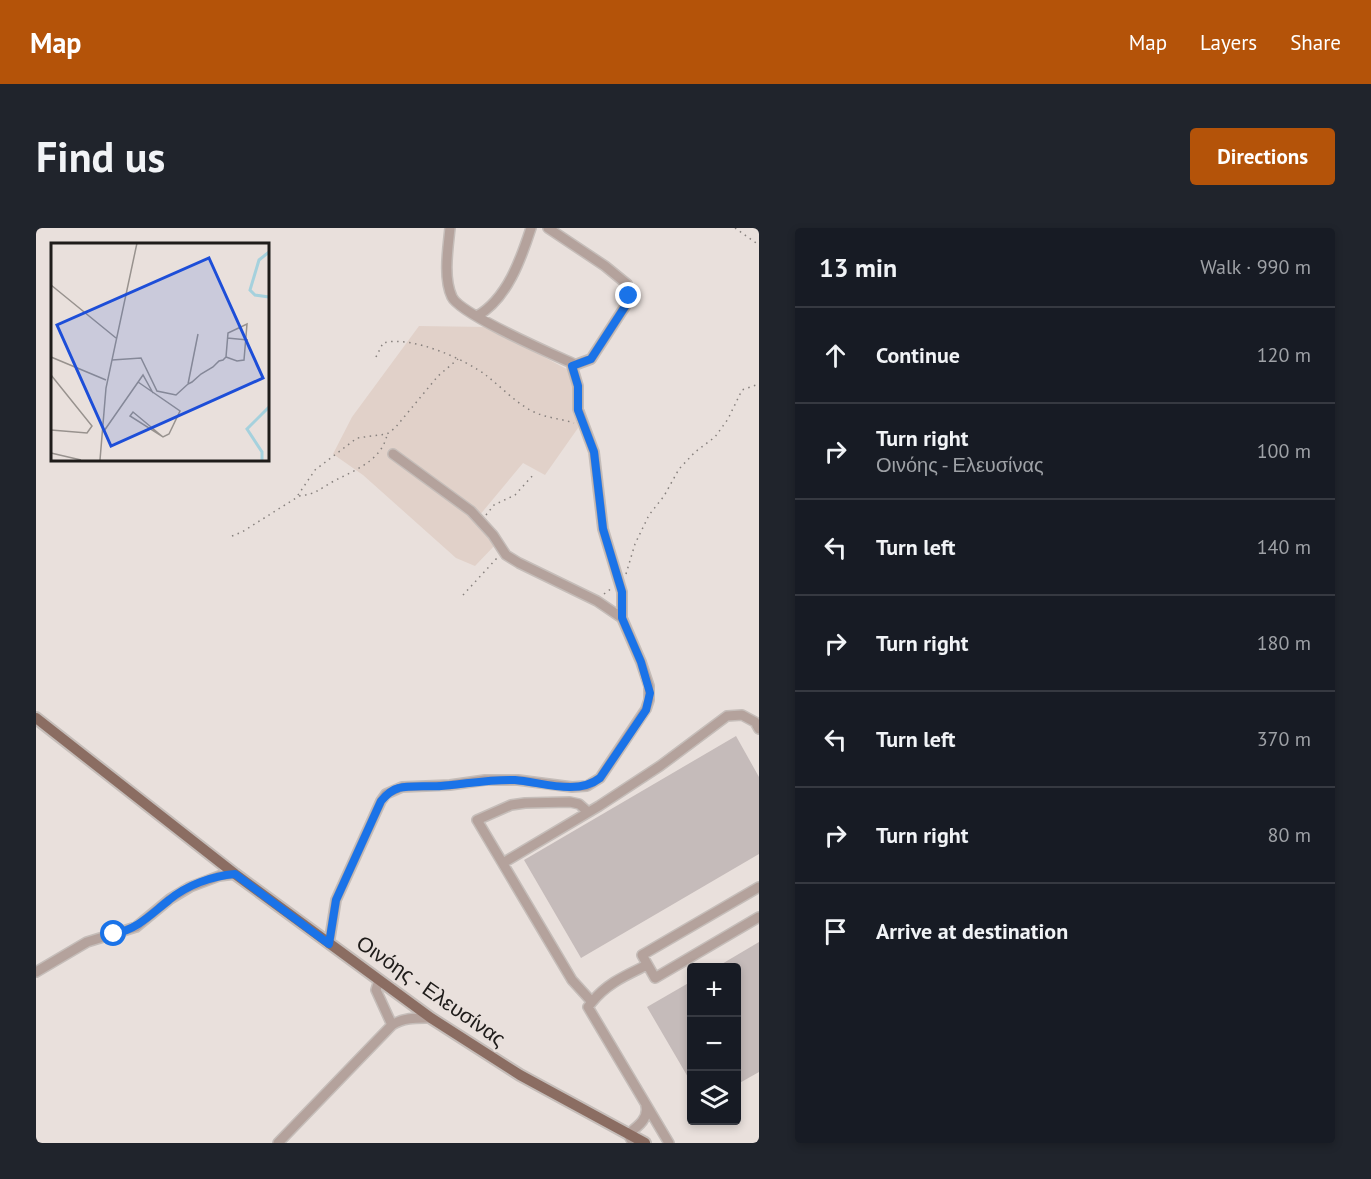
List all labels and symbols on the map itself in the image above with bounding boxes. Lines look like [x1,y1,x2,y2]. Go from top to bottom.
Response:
inset map [51,243,268,460]
route end [615,282,641,308]
route start [100,920,126,946]
street label: Οινόης - Ελευσίνας [351,929,511,1052]

